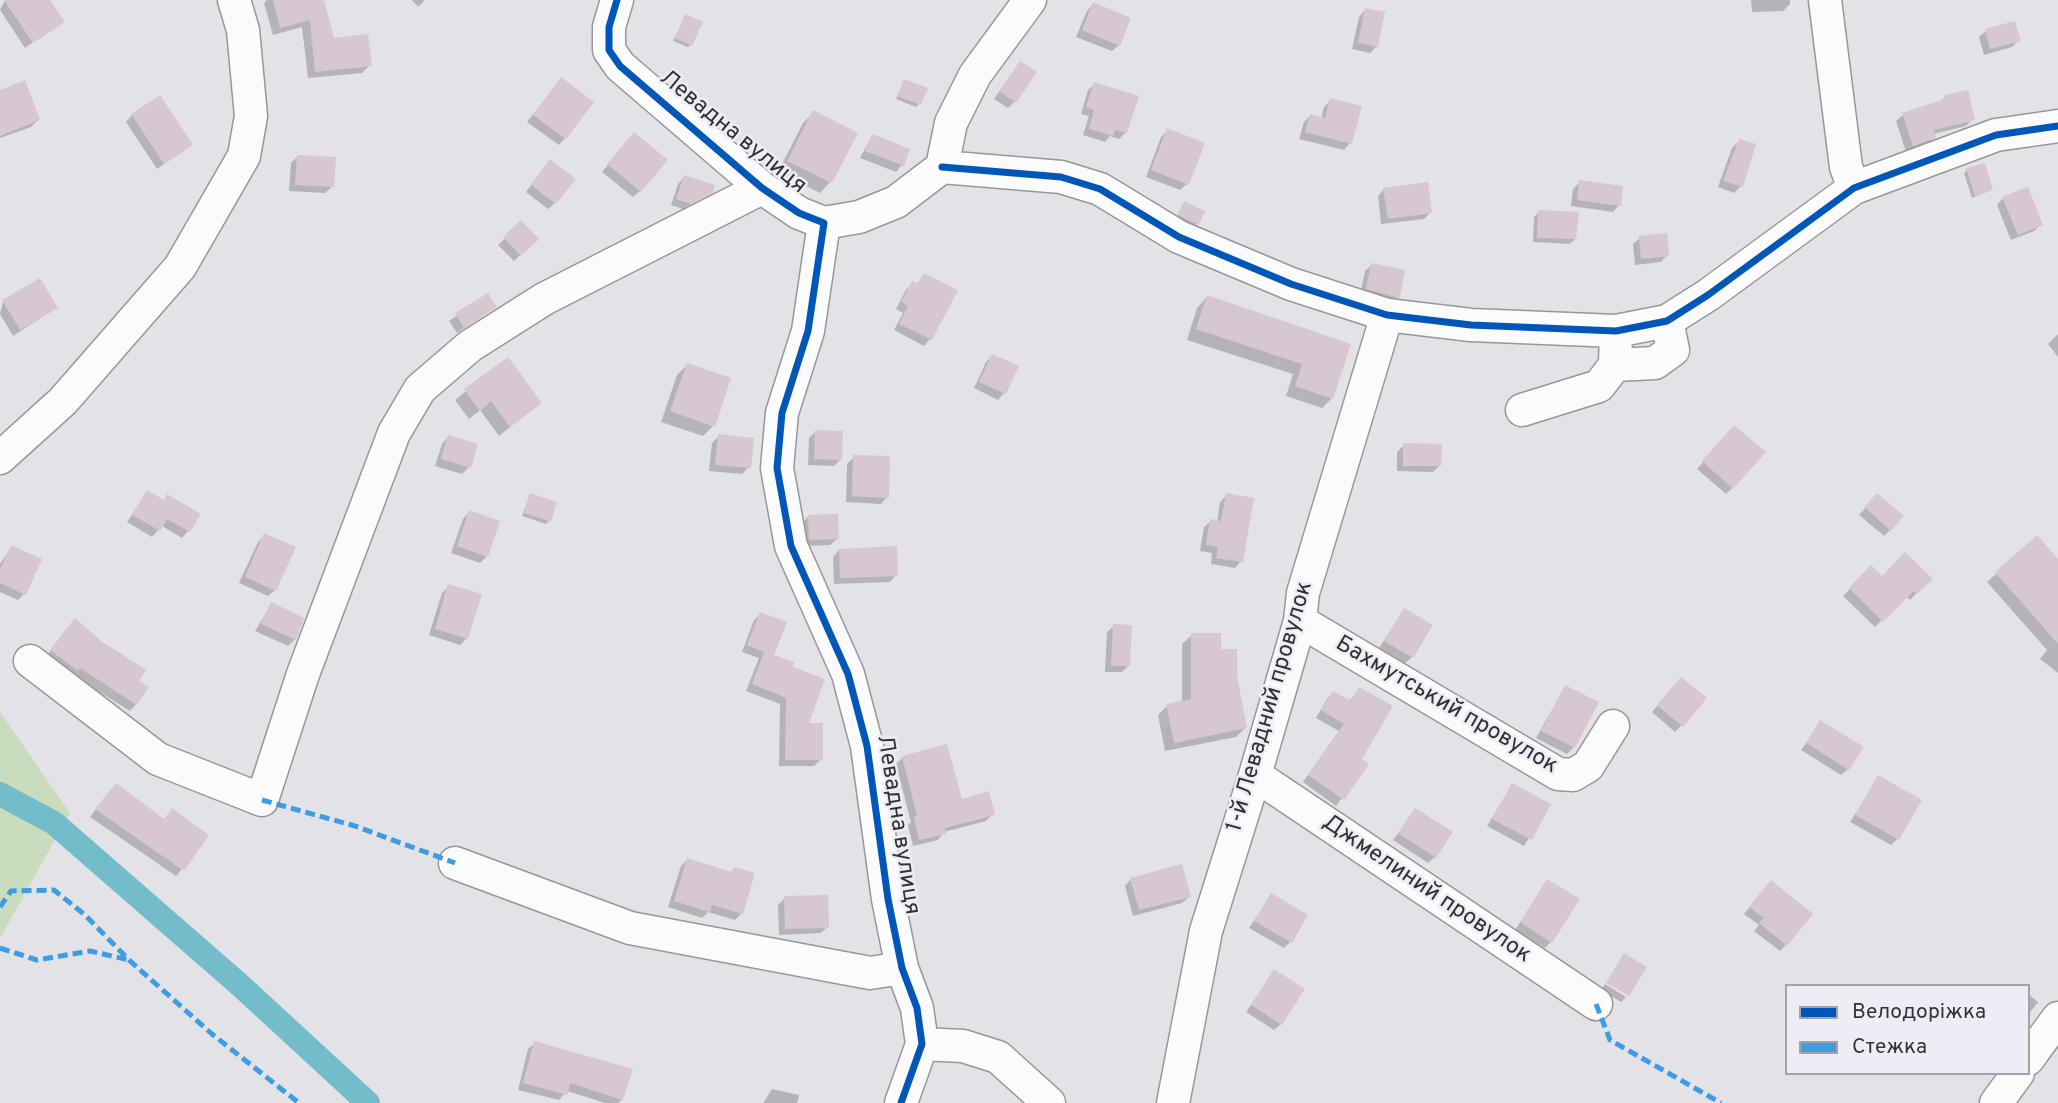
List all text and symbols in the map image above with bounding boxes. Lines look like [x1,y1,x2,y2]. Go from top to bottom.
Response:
street label: Левадна вулиця [653,65,811,201]
street label: 1-й Левадний провулок [1222,578,1320,836]
street label: Бахмутський провулок [1330,631,1562,781]
street label: Левадна вулиця [869,733,925,917]
street label: Джмелиний провулок [1316,810,1536,970]
legend [1785,984,2030,1075]
text: Велодоріжка [1852,999,1986,1026]
text: Стежка [1852,1034,1927,1061]

